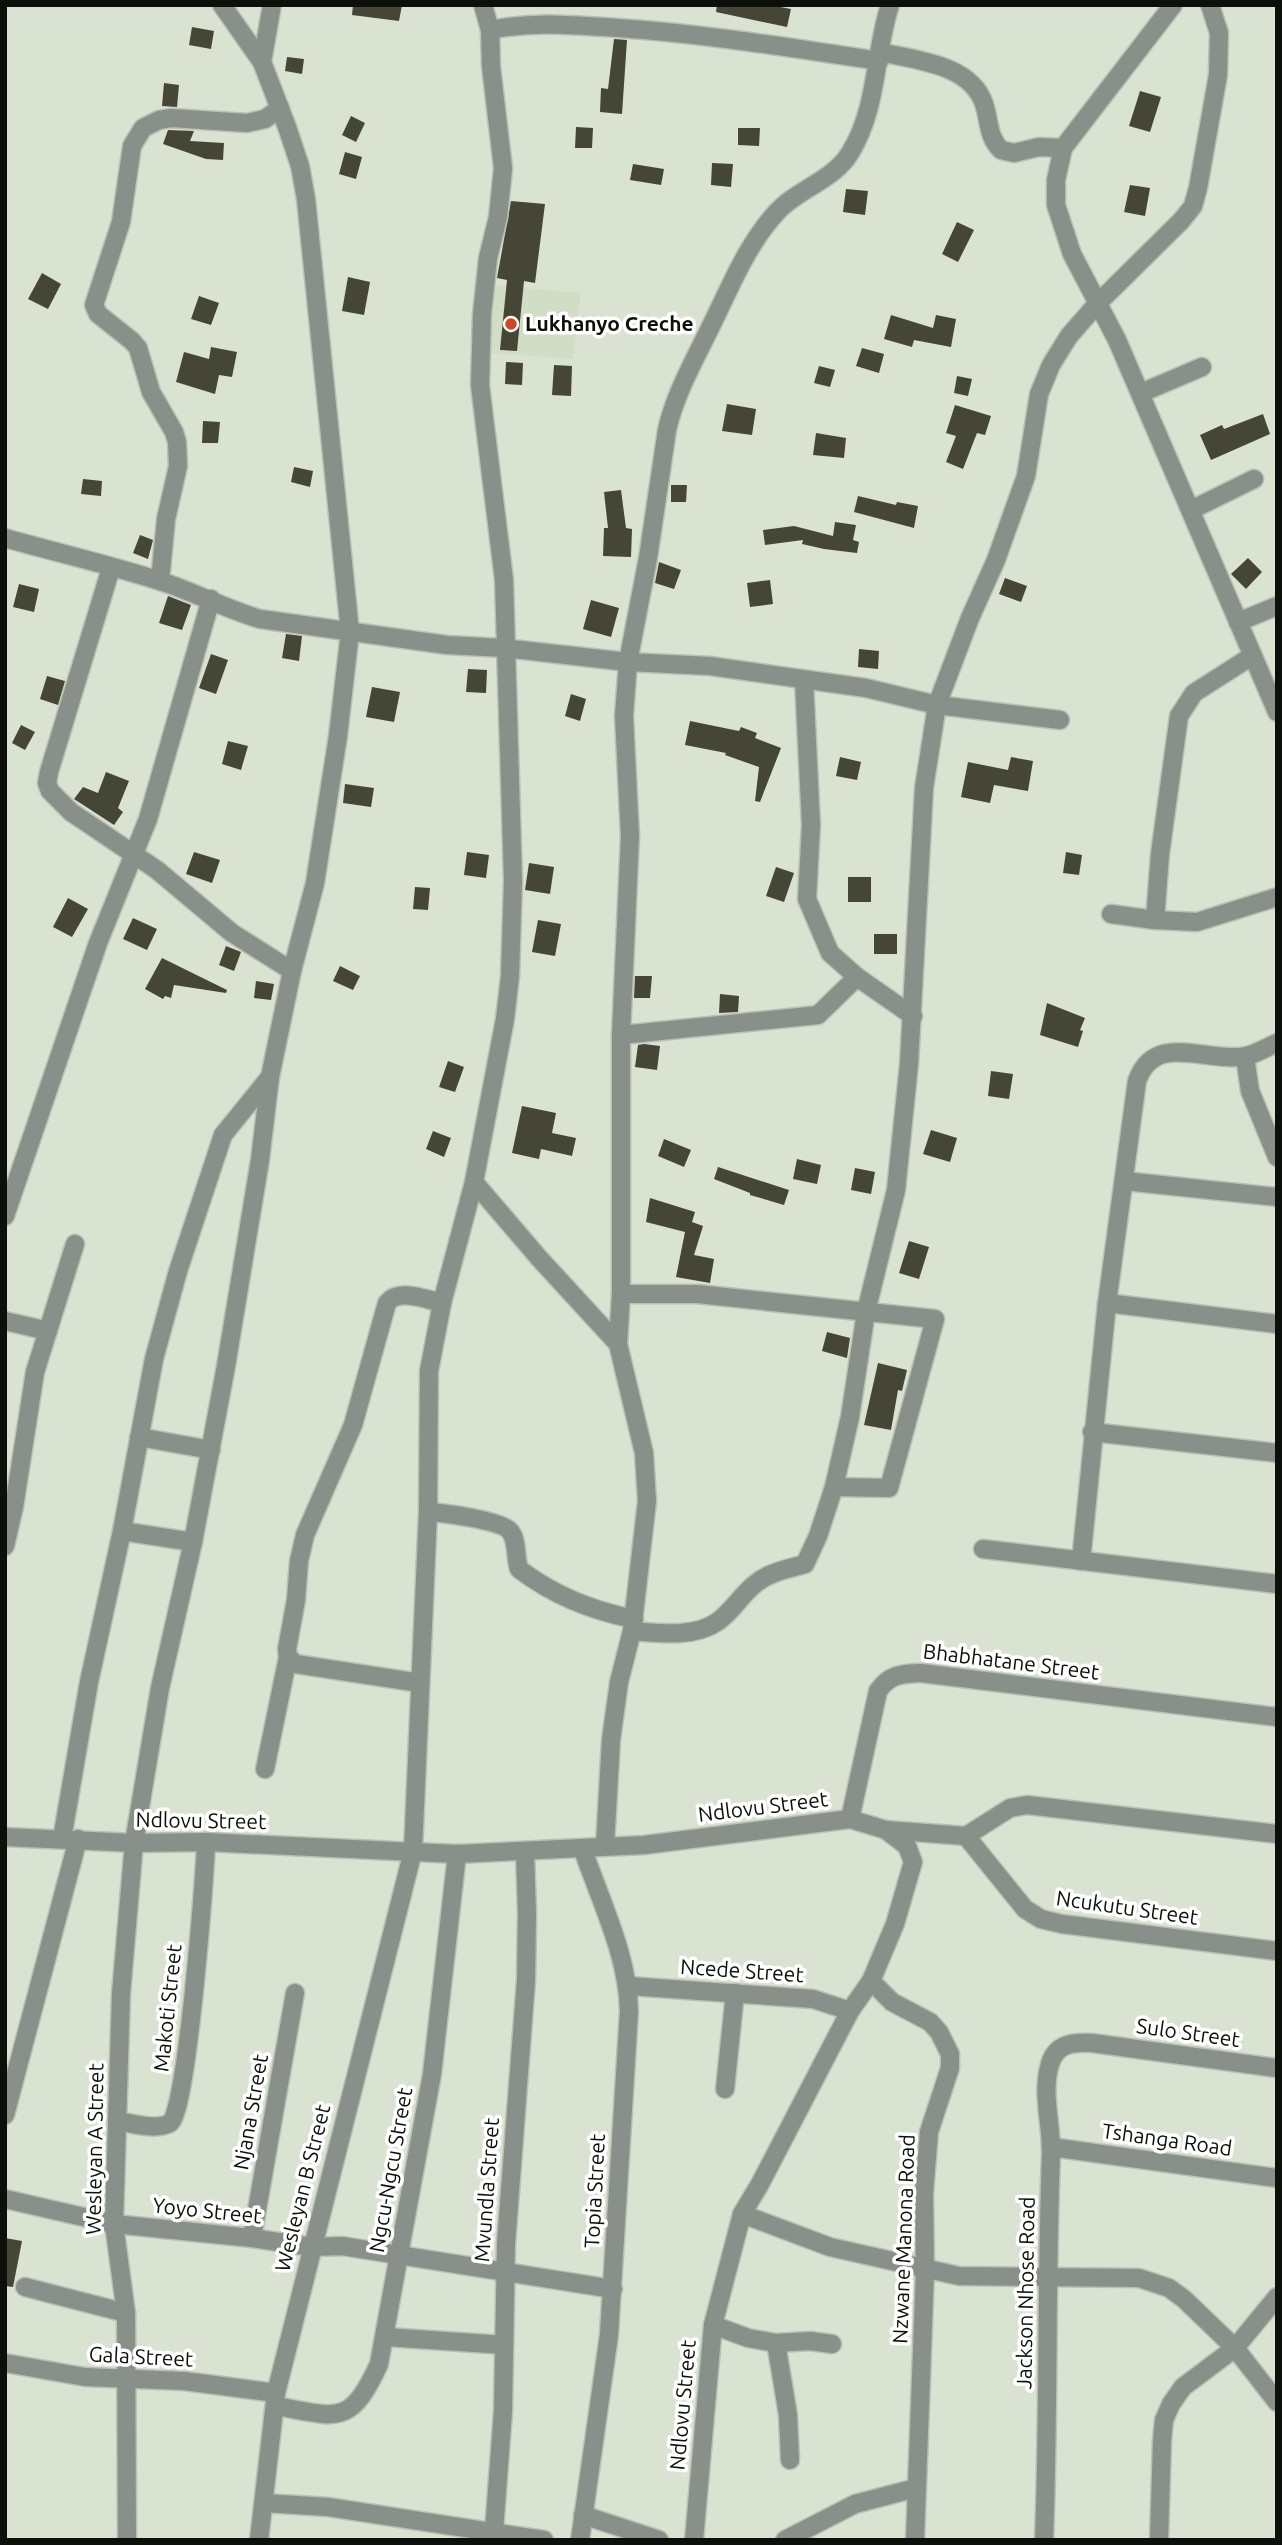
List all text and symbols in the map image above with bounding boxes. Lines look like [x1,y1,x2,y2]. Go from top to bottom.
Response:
place label: Lukhanyo Creche [525,311,694,335]
marker: Lukhanyo Creche [503,316,519,332]
street label: Bhabhatane Street [922,1638,1101,1684]
street label: Ndlovu Street [697,1786,829,1826]
street label: Ndlovu Street [135,1807,267,1833]
street label: Ncukutu Street [1055,1885,1200,1929]
street label: Makoti Street [148,1943,186,2073]
street label: Ncede Street [680,1954,805,1986]
street label: Sulo Street [1135,2013,1241,2051]
street label: Njana Street [228,2052,272,2172]
street label: Wesleyan A Street [81,2063,107,2235]
street label: Ngcu-Ngcu Street [364,2085,416,2254]
street label: Wesleyan B Street [270,2102,334,2274]
street label: Mvundla Street [469,2117,503,2263]
street label: Tshanga Road [1101,2118,1234,2160]
street label: Topia Street [579,2133,609,2249]
street label: Nzwane Manona Road [887,2134,919,2344]
street label: Yoyo Street [152,2192,263,2228]
street label: Jackson Nhose Road [1011,2196,1039,2390]
street label: Ndlovu Street [664,2339,700,2471]
street label: Gala Street [88,2341,194,2371]

